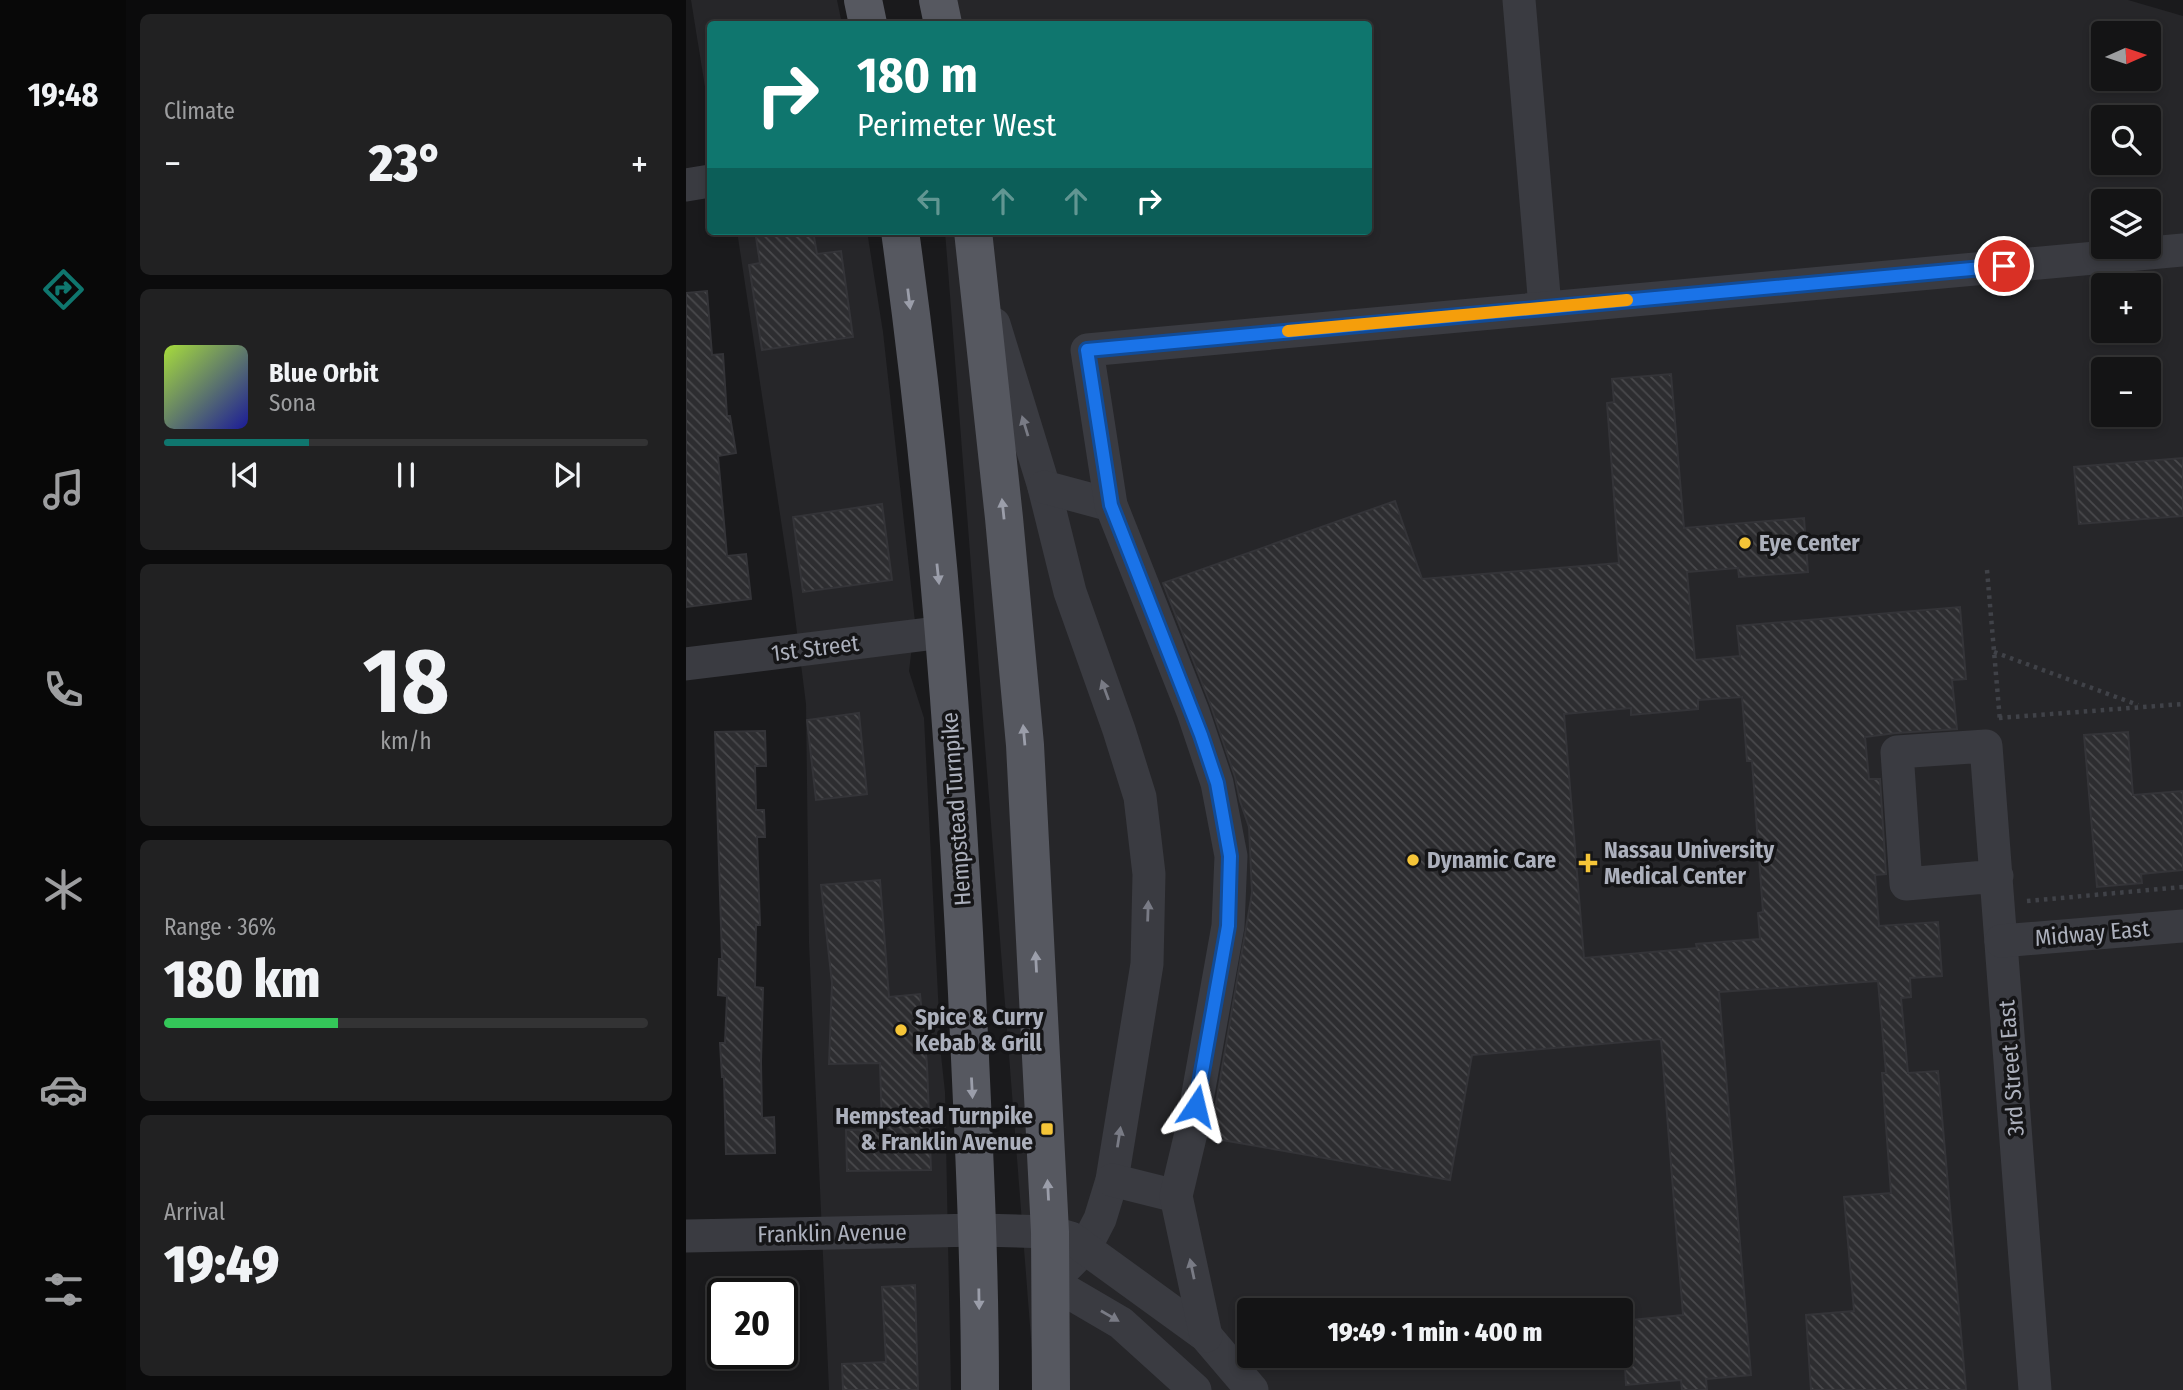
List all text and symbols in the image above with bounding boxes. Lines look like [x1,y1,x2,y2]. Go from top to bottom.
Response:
north arrow [2091,21,2161,91]
map controls [2091,21,2161,427]
text: 180 m [857,46,978,105]
icon: right [742,49,833,140]
text: 19:48 [28,76,98,114]
text: Climate [164,97,235,125]
button: search [2091,105,2161,175]
text: Perimeter West [857,106,1056,144]
text: 23° [369,132,443,195]
text: − [164,141,181,187]
text: + [631,141,648,187]
icon: left [911,182,949,220]
icon: ahead [984,182,1022,220]
icon: ahead [1057,182,1095,220]
icon: right [1130,182,1168,220]
button: layers [2091,189,2161,259]
pin [1974,236,2034,296]
icon: arrive [1985,247,2023,285]
icon: directions [39,265,88,314]
button: + [2091,273,2161,343]
one-way arrow [904,288,915,310]
button: − [2091,357,2161,427]
text: Blue Orbit [269,358,379,389]
text: Sona [269,389,316,417]
one-way arrow [1020,415,1030,436]
icon: previous [226,456,264,494]
icon: pause [387,456,425,494]
icon: next [548,456,586,494]
icon: music [39,465,88,514]
one-way arrow [997,497,1008,519]
place label: Eye Center [1759,529,1860,557]
marker: Eye Center [1737,535,1753,551]
one-way arrow [933,563,944,585]
text: 18 [363,627,449,736]
street label: 1st Street [769,629,861,667]
icon: phone [39,665,88,714]
one-way arrow [1099,680,1110,701]
street label: Hempstead Turnpike [935,711,977,907]
one-way arrow [1018,724,1029,746]
text: km/h [380,727,432,755]
place label: Nassau University Medical Center [1604,836,1775,890]
place label: Dynamic Care [1427,846,1556,874]
marker: Dynamic Care [1405,852,1421,868]
marker: Nassau University Medical Center [1578,853,1598,873]
icon: climate [39,865,88,914]
one-way arrow [1142,900,1154,922]
text: Range · 36% [164,913,276,941]
street label: Midway East [2034,914,2151,952]
text: 180 km [164,948,320,1011]
one-way arrow [1031,951,1042,973]
street label: 3rd Street East [1992,999,2030,1137]
place label: Spice & Curry Kebab & Grill [915,1003,1045,1057]
marker: Spice & Curry Kebab & Grill [893,1022,909,1038]
icon: car [39,1065,88,1114]
position arrow [1159,1069,1233,1143]
one-way arrow [966,1077,977,1099]
place label: Hempstead Turnpike & Franklin Avenue [835,1102,1033,1156]
marker: Hempstead Turnpike & Franklin Avenue [1039,1121,1055,1137]
one-way arrow [1114,1126,1125,1148]
one-way arrow [1042,1178,1053,1200]
text: Arrival [164,1198,225,1226]
street label: Franklin Avenue [757,1218,907,1248]
text: 19:49 [164,1233,280,1296]
one-way arrow [1186,1258,1197,1280]
icon: filters [39,1265,88,1314]
speed limit sign: 20 [707,1278,798,1369]
one-way arrow [973,1288,985,1310]
one-way arrow [1100,1310,1119,1322]
text: 19:49 · 1 min · 400 m [1328,1317,1542,1348]

